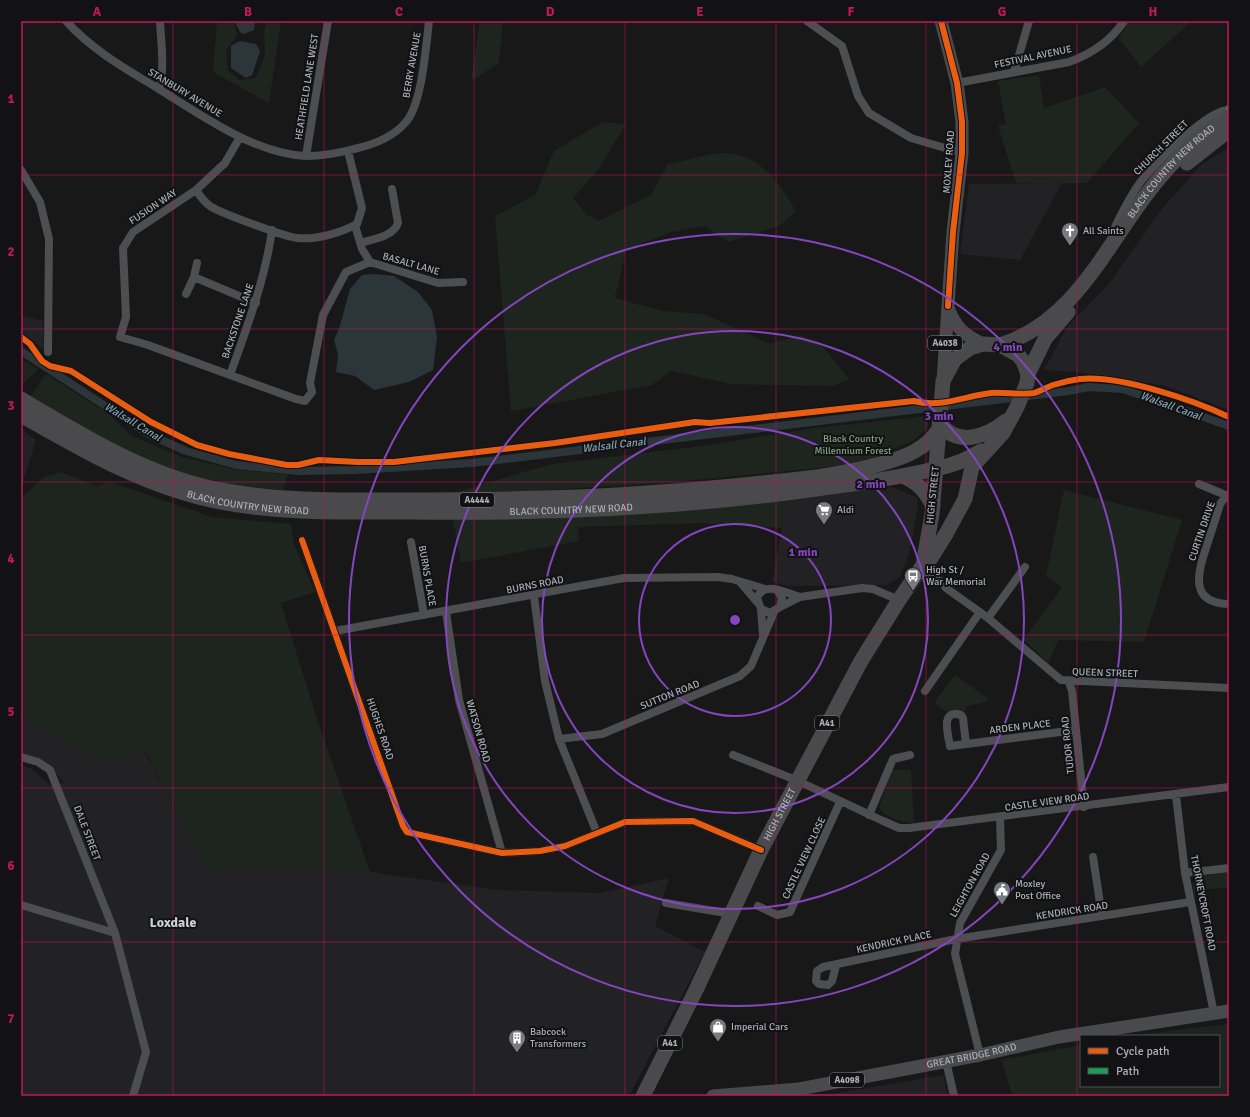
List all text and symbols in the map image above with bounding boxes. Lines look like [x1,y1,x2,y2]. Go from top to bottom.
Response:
text: A [93,4,102,20]
text: B [244,4,252,20]
text: C [395,4,403,20]
text: D [546,4,555,20]
text: E [696,4,704,20]
text: F [848,4,855,20]
text: G [998,4,1006,20]
text: H [1149,4,1157,20]
street label: BERRY AVENUE [400,31,424,99]
street label: HEATHFIELD LANE WEST [293,33,321,141]
street label: FESTIVAL AVENUE [993,43,1073,71]
street label: STANBURY AVENUE [146,66,225,120]
text: 1 [7,91,15,107]
street label: CHURCH STREET [1131,118,1191,178]
street label: BLACK COUNTRY NEW ROAD [1125,122,1217,221]
street label: MOXLEY ROAD [941,130,957,194]
street label: FUSION WAY [127,187,179,227]
church icon: All Saints [1060,221,1080,246]
place label: All Saints [1083,225,1124,237]
text: 2 [7,244,15,260]
street label: BASALT LANE [381,250,441,278]
street label: BACKSTONE LANE [219,281,257,360]
road number: A4038 [928,336,962,350]
text: 4 min [994,340,1023,355]
water label: Walsall Canal [1139,389,1204,423]
text: 3 [7,398,15,414]
water label: Walsall Canal [102,400,164,444]
text: 3 min [925,409,954,424]
park label: Black Country Millennium Forest [814,433,892,457]
water label: Walsall Canal [582,435,647,455]
street label: HIGH STREET [924,466,942,524]
text: 2 min [857,477,886,492]
street label: BLACK COUNTRY NEW ROAD [185,488,309,517]
road number: A4444 [460,493,494,507]
street label: CURTIN DRIVE [1186,499,1218,562]
supermarket icon: Aldi [814,500,834,525]
street label: BLACK COUNTRY NEW ROAD [509,501,633,518]
place label: Aldi [837,504,854,516]
street label: BURNS PLACE [416,545,438,608]
text: 1 min [789,545,818,560]
text: 4 [7,551,15,567]
place label: High St / War Memorial [926,564,986,588]
bus stop icon: High St / War Memorial [903,566,923,591]
street label: BURNS ROAD [505,574,565,596]
centre of rings [728,613,742,627]
street label: QUEEN STREET [1072,666,1138,680]
street label: SUTTON ROAD [639,678,701,712]
street label: HUGHES ROAD [364,696,396,762]
street label: WATSON ROAD [463,698,493,764]
text: 5 [7,704,15,720]
road number: A41 [815,716,839,730]
street label: TUDOR ROAD [1059,716,1077,774]
street label: ARDEN PLACE [989,717,1052,737]
street label: HIGH STREET [761,786,799,843]
street label: CASTLE VIEW ROAD [1004,790,1090,814]
street label: DALE STREET [71,804,103,862]
street label: CASTLE VIEW CLOSE [780,815,828,901]
street label: LEIGHTON ROAD [947,851,993,919]
street label: THORNEYCROFT ROAD [1188,854,1218,952]
text: 6 [7,858,15,874]
place label: Moxley Post Office [1015,878,1061,902]
public building icon: Moxley Post Office [992,880,1012,905]
street label: KENDRICK ROAD [1035,899,1109,923]
district label: Loxdale [150,914,196,931]
street label: KENDRICK PLACE [855,928,933,956]
text: 7 [7,1011,15,1027]
shop icon: Imperial Cars [708,1017,728,1042]
place label: Imperial Cars [731,1021,789,1033]
place label: Babcock Transformers [530,1026,587,1050]
building icon: Babcock Transformers [507,1028,527,1053]
legend [1080,1035,1220,1087]
road number: A41 [658,1036,682,1050]
street label: GREAT BRIDGE ROAD [926,1041,1018,1071]
text: Cycle path [1116,1044,1169,1059]
text: Path [1116,1064,1139,1079]
road number: A4098 [830,1073,864,1087]

